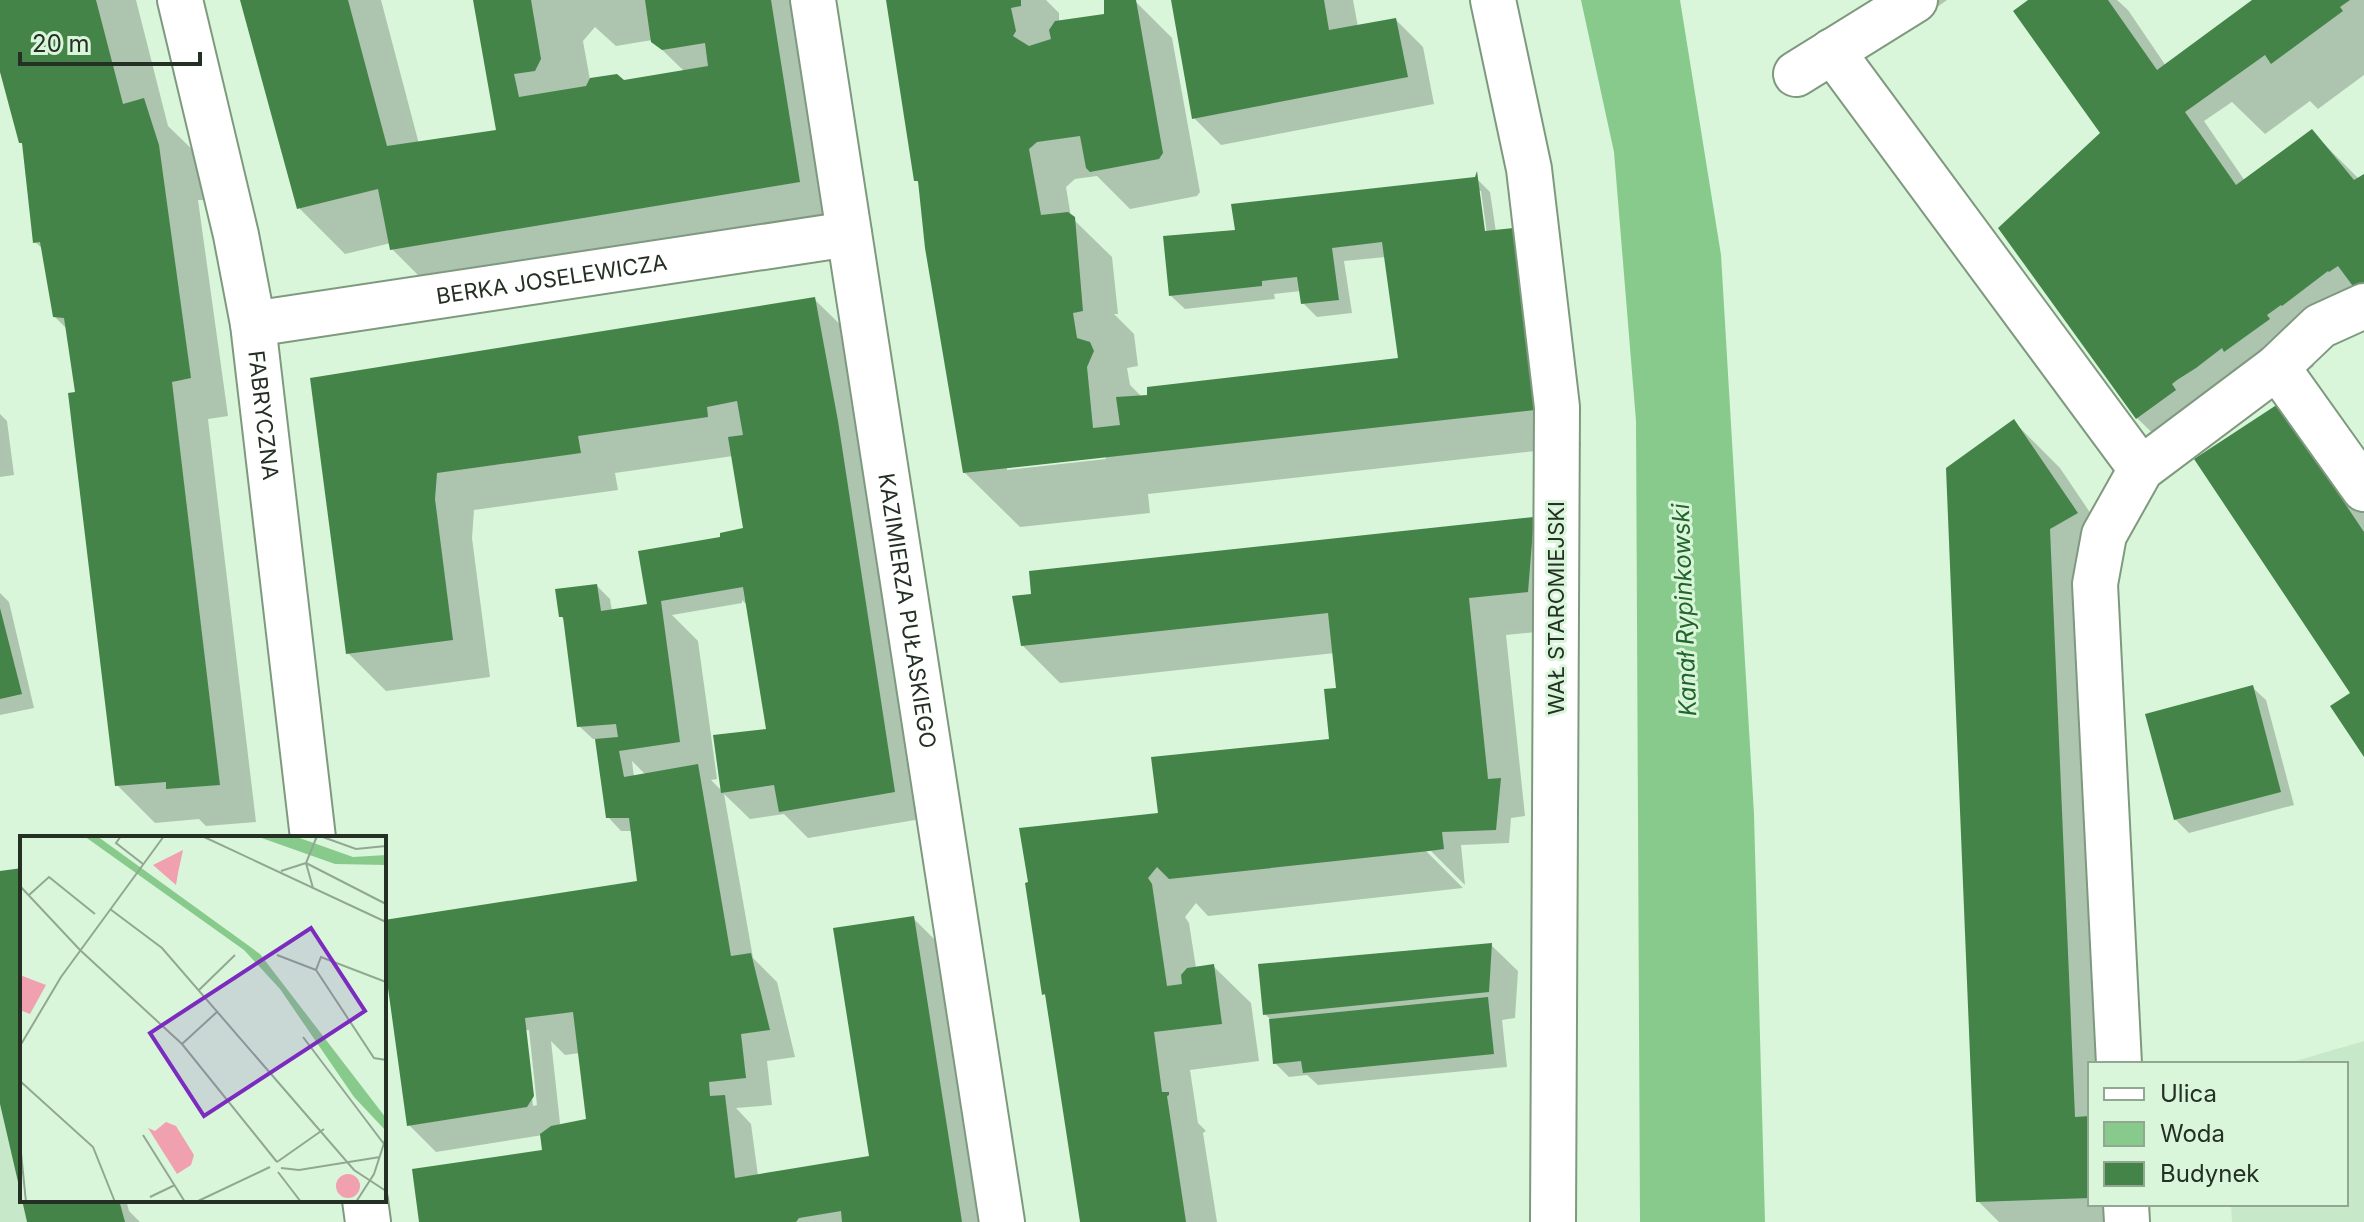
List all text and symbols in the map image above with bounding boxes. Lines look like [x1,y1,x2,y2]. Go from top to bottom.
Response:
scale bar [20,16,200,66]
text: 20 m [32,29,90,58]
street label: BERKA JOSELEWICZA [434,249,669,309]
street label: FABRYCZNA [243,349,284,481]
street label: KAZIMIERZA PUŁASKIEGO [873,471,942,750]
street label: WAŁ STAROMIEJSKI [1543,501,1569,715]
water label: Kanał Rypinkowski [1666,502,1702,717]
inset map [20,836,386,1202]
legend [2088,1062,2348,1206]
text: Ulica [2160,1079,2217,1108]
text: Woda [2160,1119,2225,1148]
text: Budynek [2160,1159,2260,1188]

